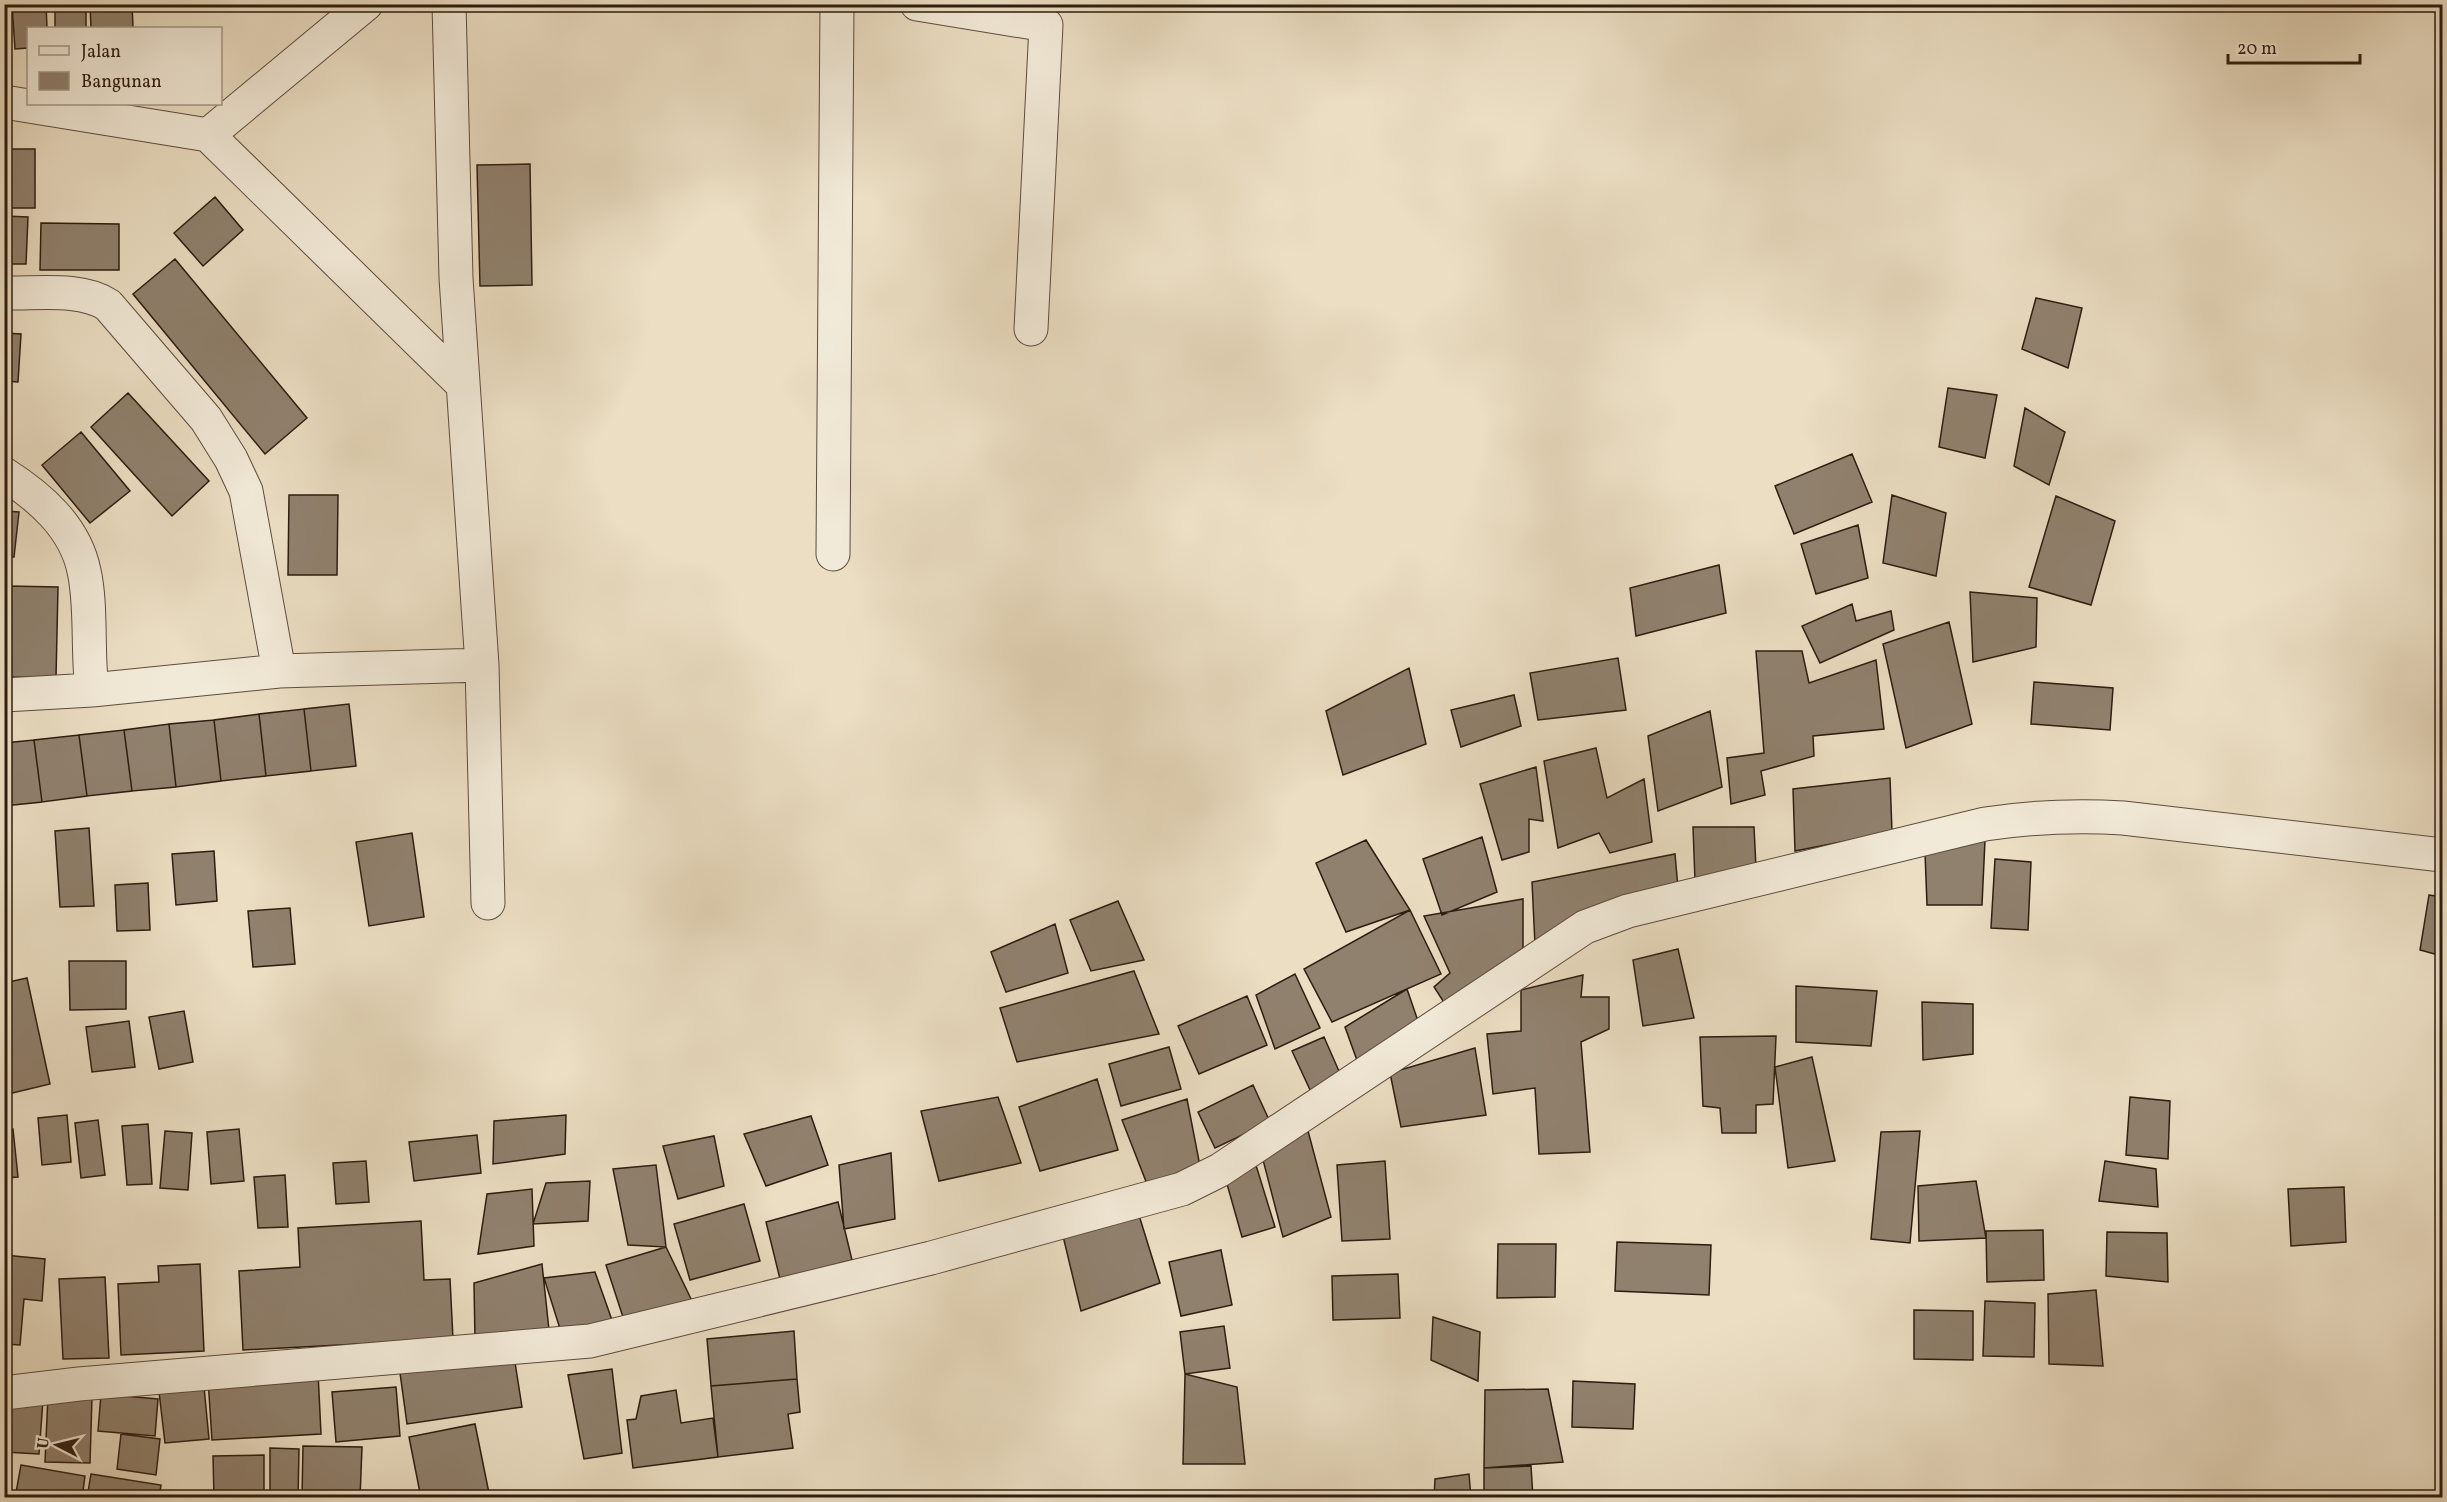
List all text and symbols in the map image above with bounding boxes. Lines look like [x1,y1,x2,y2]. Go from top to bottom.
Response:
legend [27,27,222,105]
scale bar [2228,27,2360,65]
text: 20 m [2237,37,2277,62]
text: Jalan [81,40,121,65]
text: Bangunan [81,70,162,95]
north arrow [27,1415,87,1475]
text: U [33,1437,56,1450]

